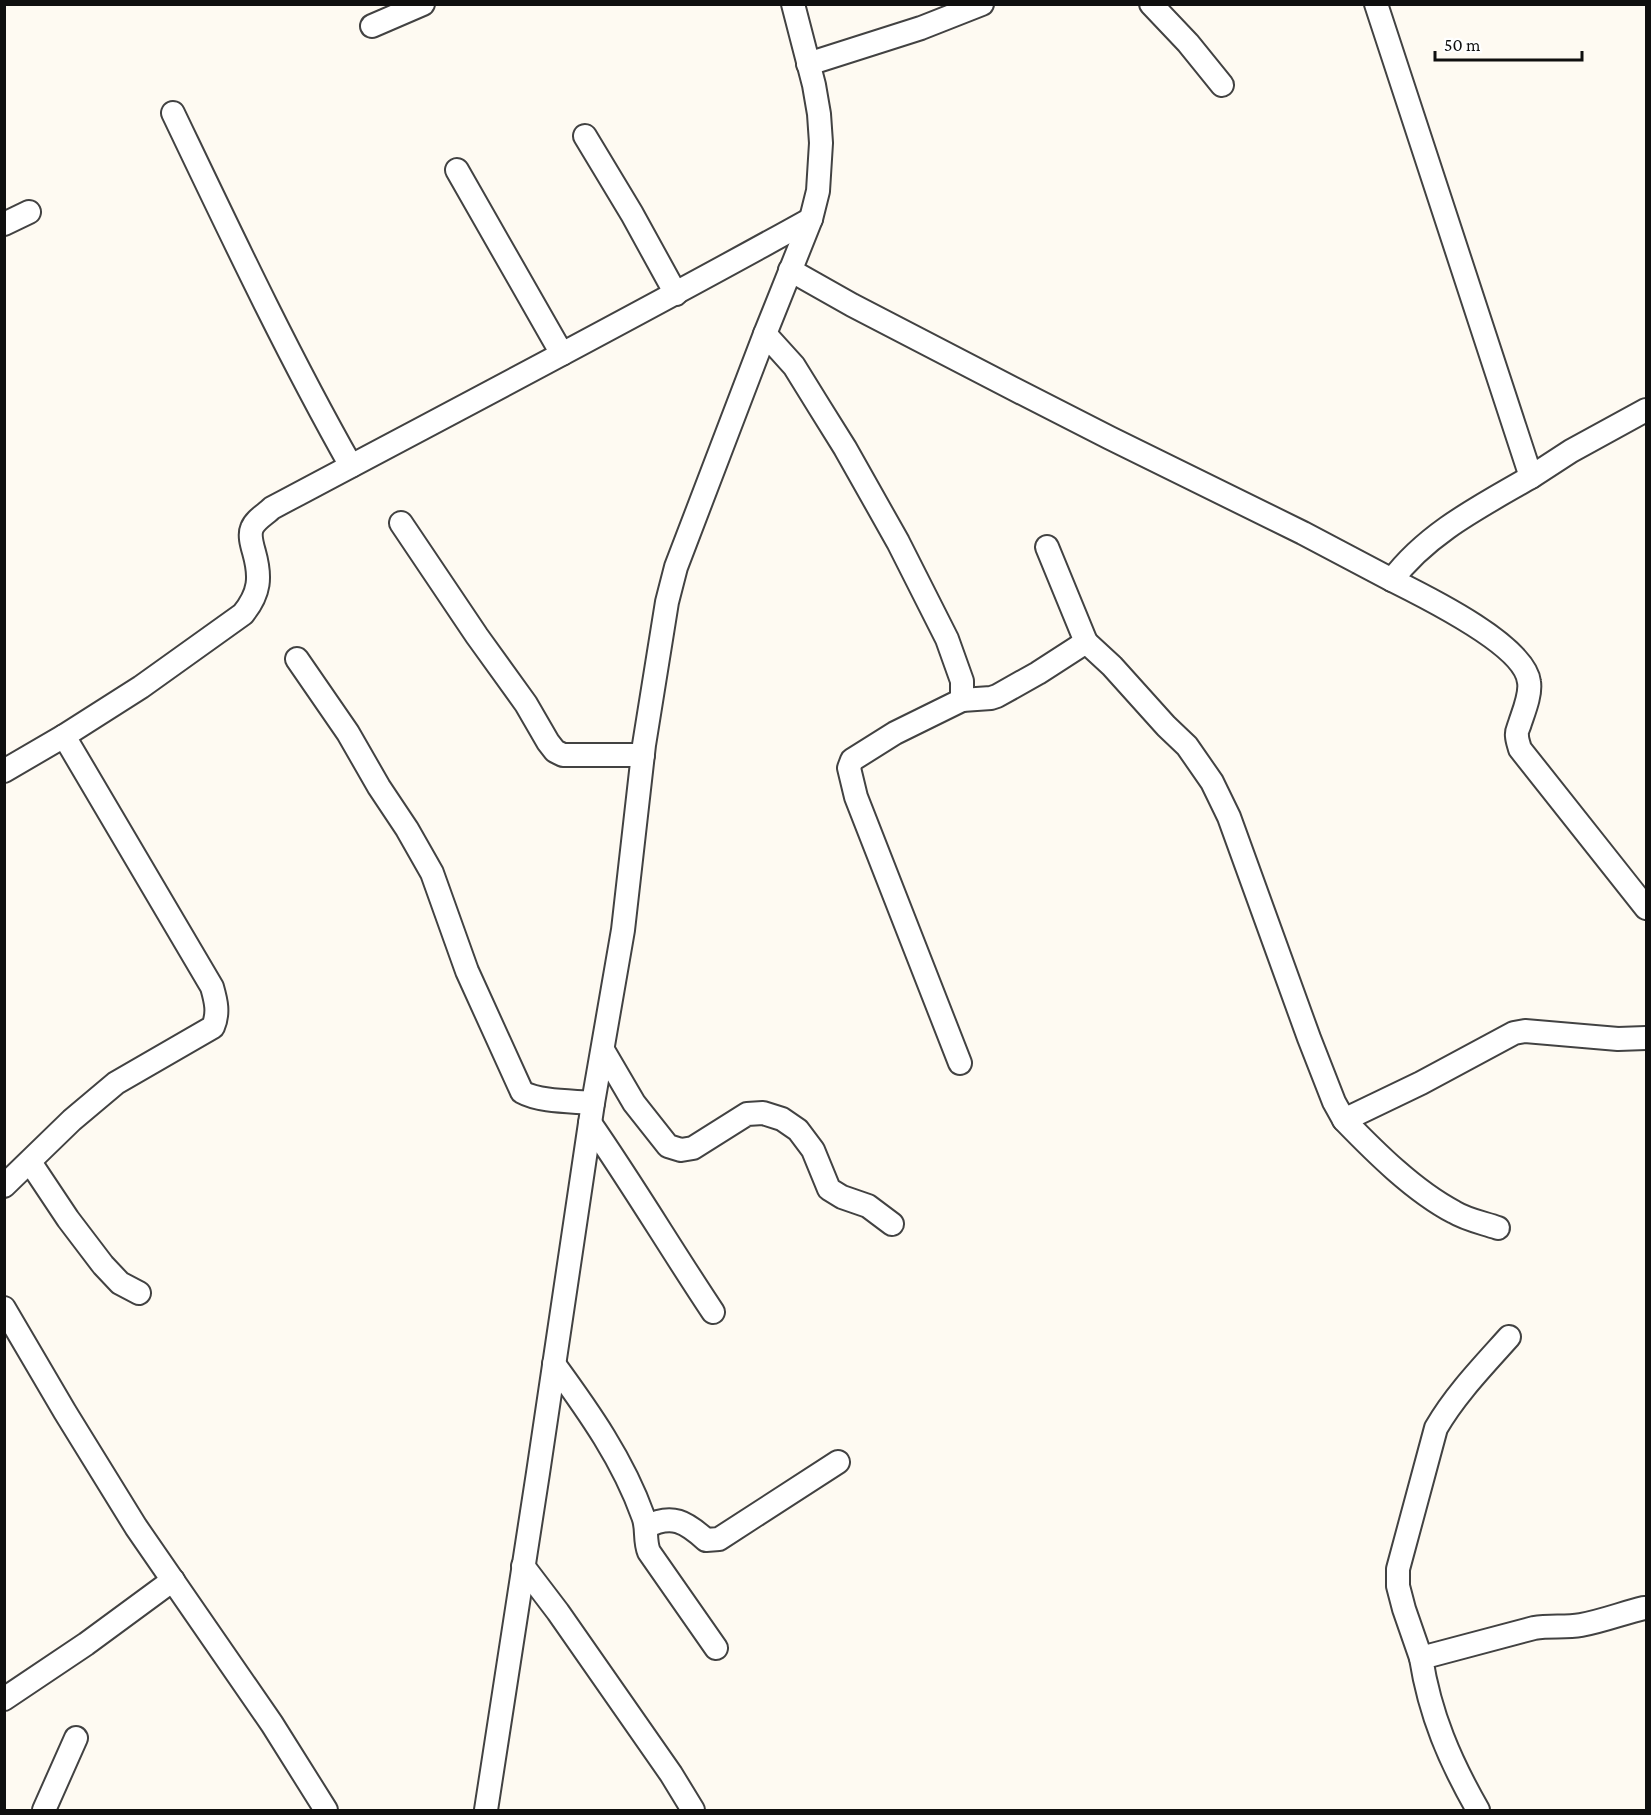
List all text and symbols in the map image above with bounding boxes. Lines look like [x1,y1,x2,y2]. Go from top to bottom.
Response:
scale bar [1435,24,1582,62]
text: 50 m [1444,35,1481,55]

